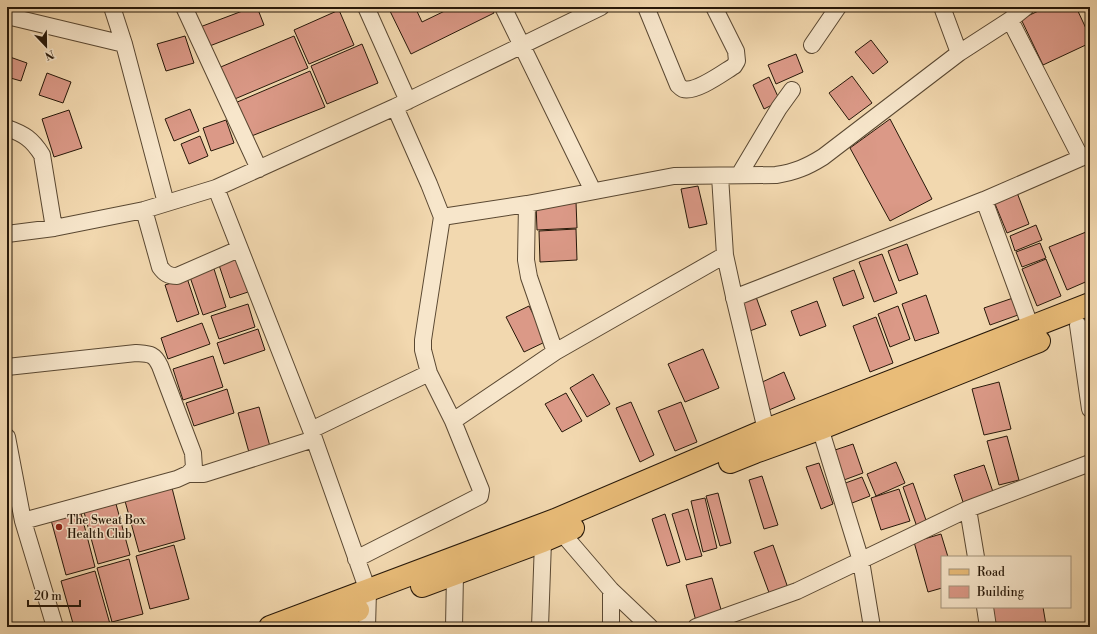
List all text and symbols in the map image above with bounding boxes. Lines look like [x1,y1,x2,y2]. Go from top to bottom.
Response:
north arrow [26,26,66,66]
text: N [42,46,56,63]
place label: The Sweat Box Health Club [67,513,147,542]
marker: The Sweat Box Health Club [54,522,64,532]
legend [941,556,1071,608]
text: Road [977,565,1005,580]
scale bar [28,582,80,608]
text: Building [976,585,1025,600]
text: 20 m [34,589,62,604]

